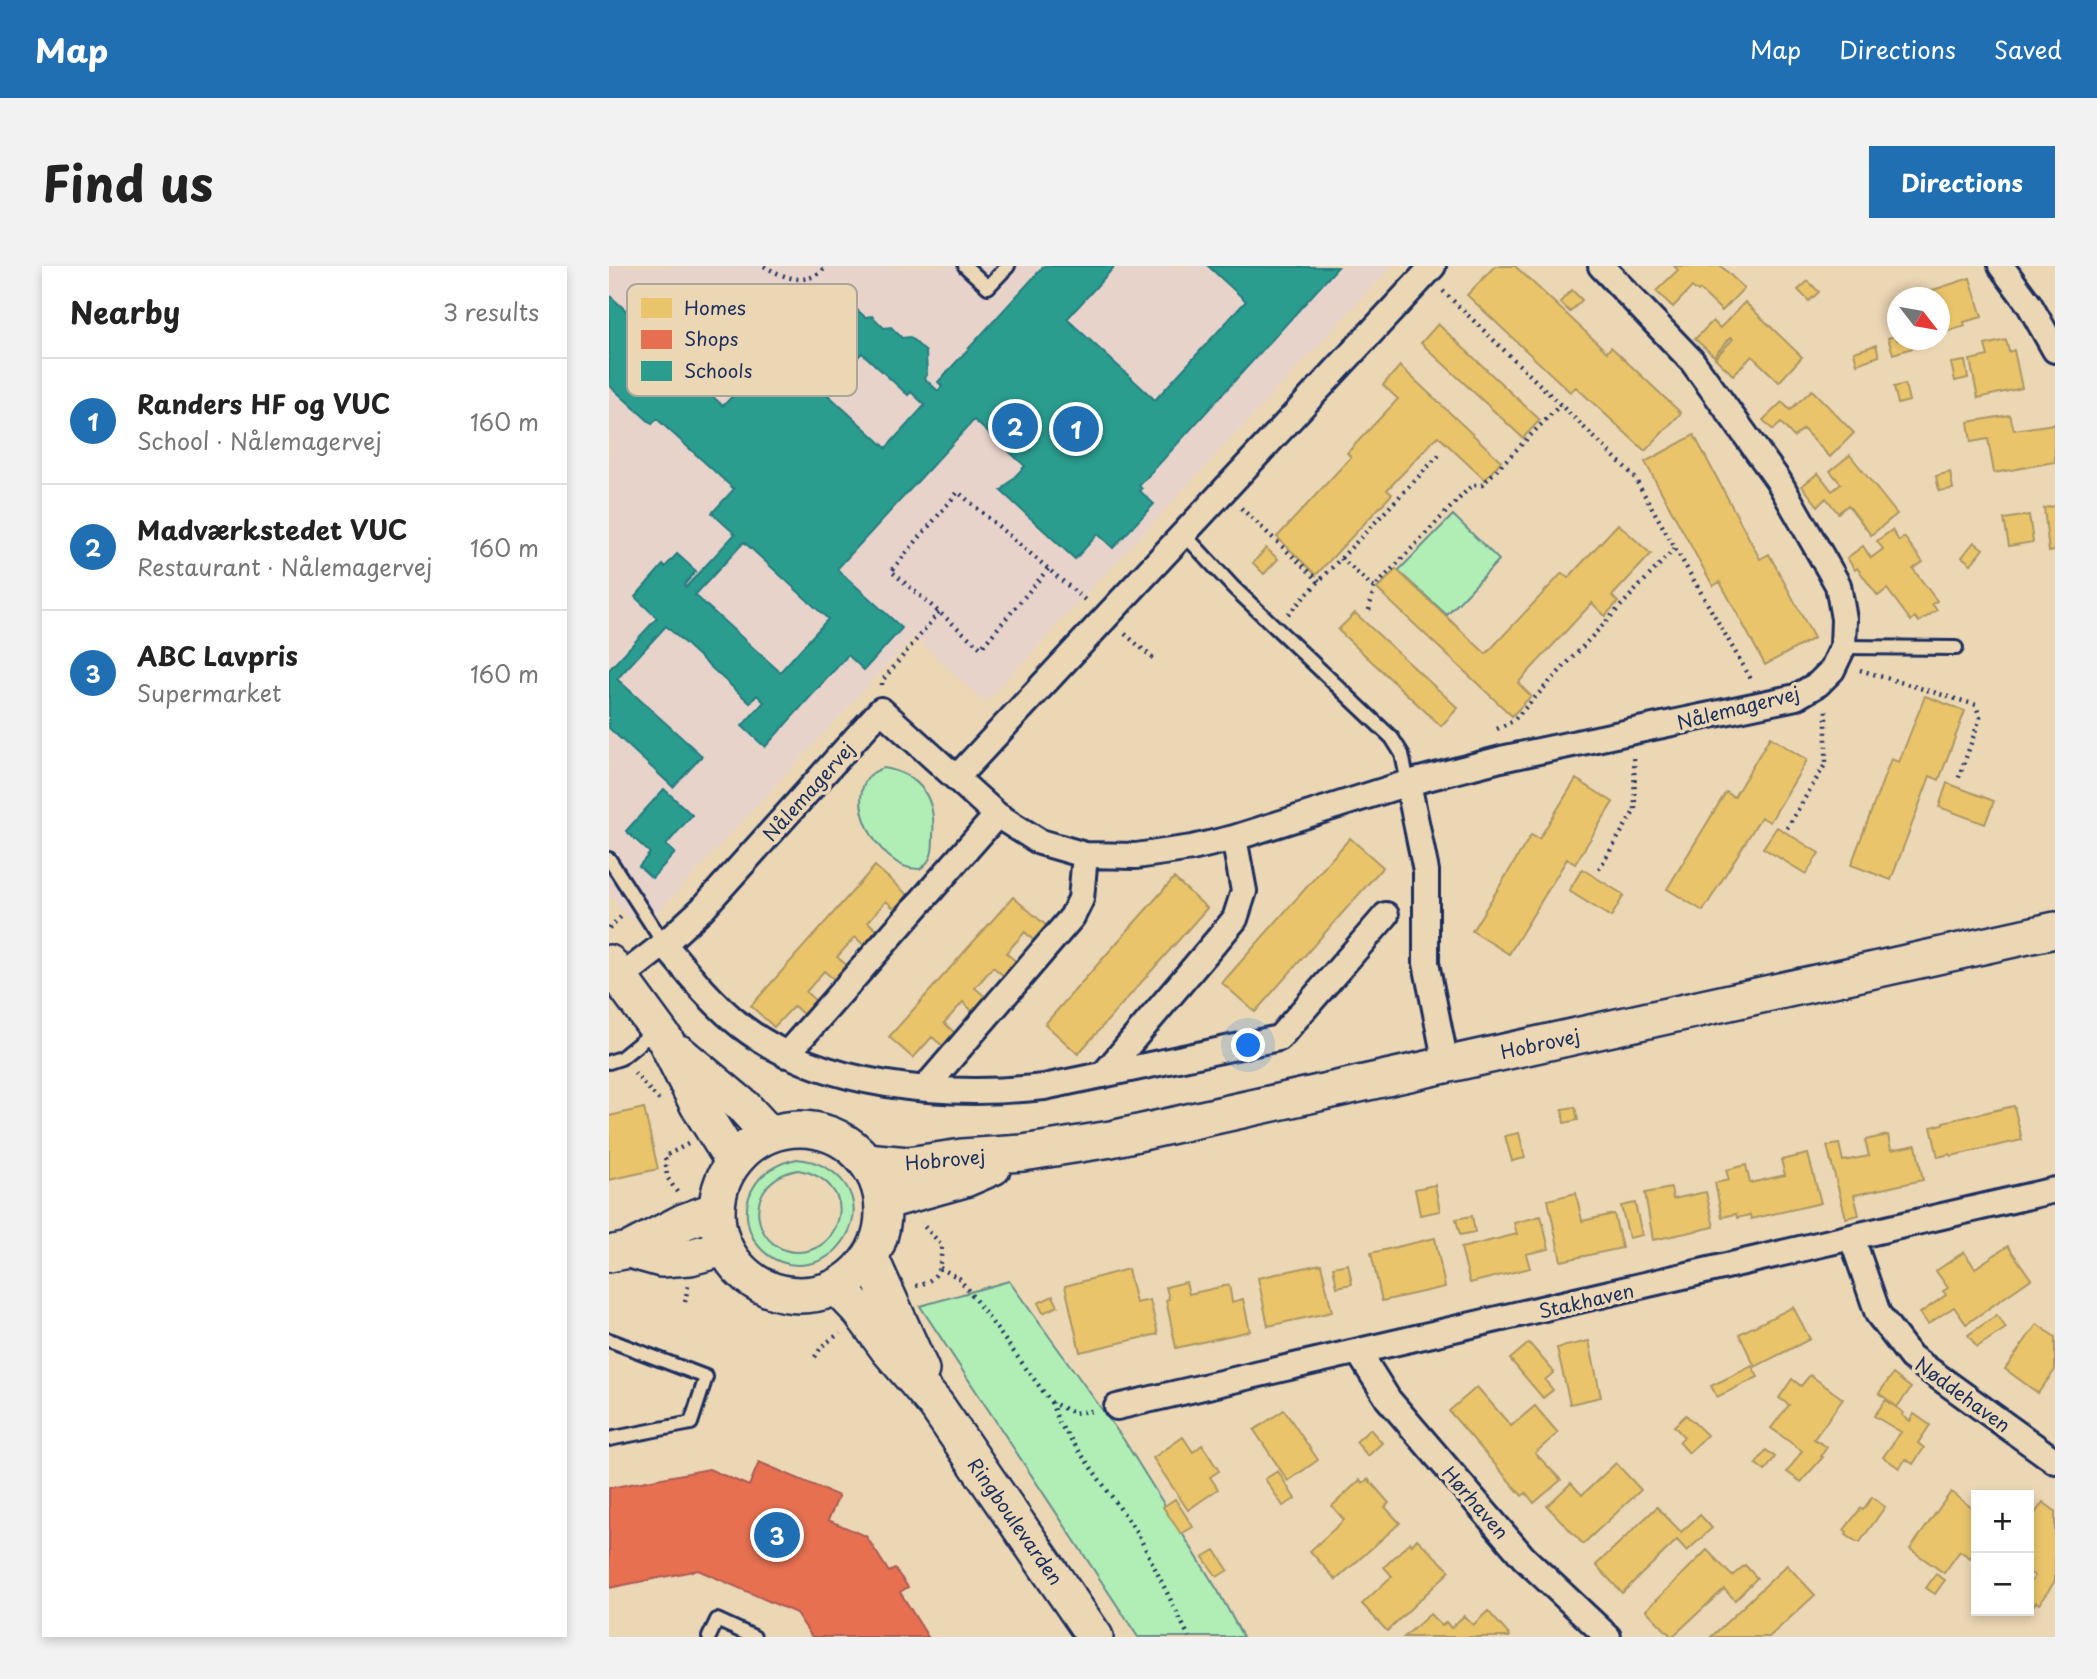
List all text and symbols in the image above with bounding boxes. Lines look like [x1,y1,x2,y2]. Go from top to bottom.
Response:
text: Map [35,24,108,74]
text: Map [1750,31,1801,67]
text: Directions [1839,31,1956,67]
text: Saved [1994,31,2062,67]
text: Find us [42,145,213,219]
button: Directions [1869,146,2055,218]
legend [627,284,857,396]
north arrow [1887,287,1950,350]
text: Nearby [70,289,180,334]
text: Homes [684,293,746,321]
text: 3 results [443,294,539,329]
text: Shops [684,324,738,352]
text: Schools [684,356,752,384]
text: Randers HF og VUC [137,384,390,423]
pin: 2 [992,400,1038,452]
pin: 1 [1053,403,1099,455]
text: 1 [88,404,99,439]
text: 160 m [470,404,539,439]
text: School · Nålemagervej [137,423,382,458]
text: Madværkstedet VUC [137,510,407,549]
text: 2 [85,530,101,565]
text: 160 m [470,530,539,565]
text: Restaurant · Nålemagervej [137,549,432,584]
text: ABC Lavpris [137,636,298,675]
text: 3 [85,656,101,691]
text: 160 m [470,656,539,691]
text: Supermarket [137,675,281,710]
street label: Nålemagervej [1674,678,1802,736]
street label: Nålemagervej [756,735,860,847]
street label: Hobrovej [1498,1021,1582,1065]
your location [1231,1028,1265,1062]
street label: Hobrovej [904,1142,986,1176]
street label: Stakhaven [1535,1275,1637,1325]
street label: Nøddehaven [1909,1350,2017,1438]
street label: Ringboulevarden [962,1452,1070,1590]
street label: Hørhaven [1436,1459,1516,1545]
map controls [1971,1490,2034,1616]
button: + [1971,1490,2034,1553]
pin: 3 [754,1509,800,1561]
button: − [1971,1553,2034,1616]

